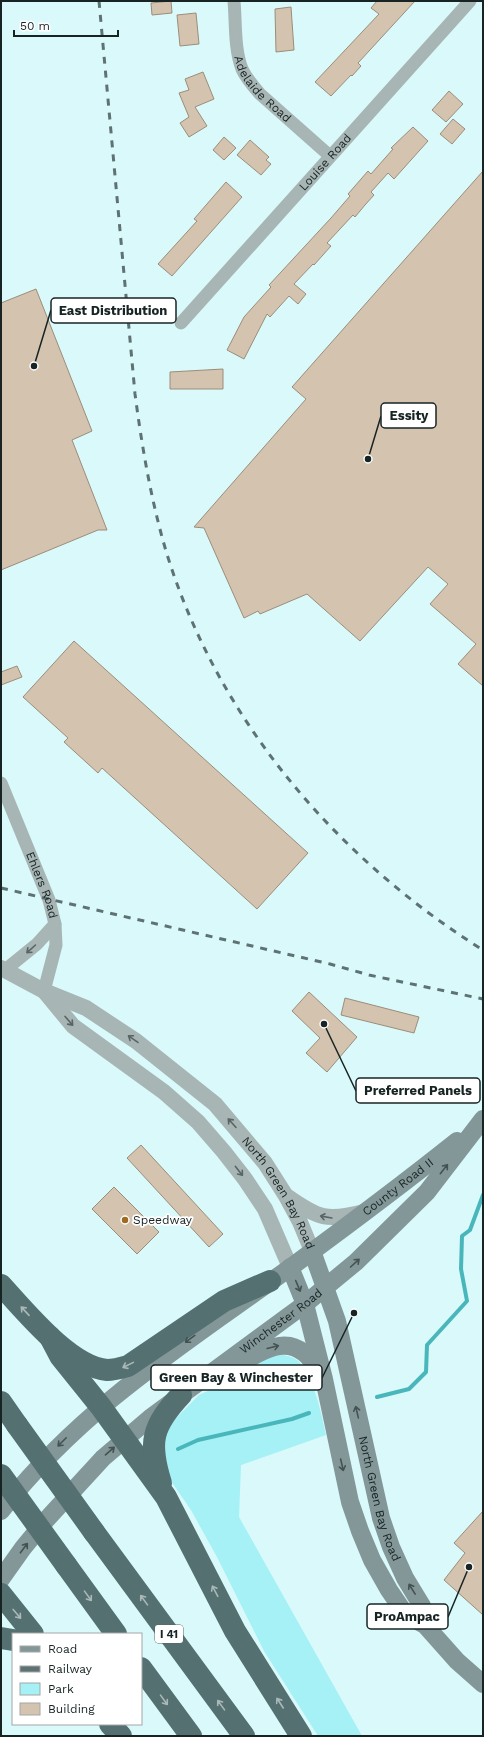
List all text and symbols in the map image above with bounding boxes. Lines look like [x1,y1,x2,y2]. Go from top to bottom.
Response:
scale bar [14,12,118,38]
text: 50 m [20,19,50,33]
street label: Adelaide Road [231,54,294,125]
street label: Louise Road [296,131,354,194]
callout: East Distribution [51,298,176,323]
text: East Distribution [59,303,167,318]
callout: Essity [381,403,436,428]
text: Essity [390,408,429,423]
street label: Ehlers Road [23,850,60,920]
one-way arrow [26,944,36,954]
one-way arrow [65,1016,74,1026]
one-way arrow [128,1035,139,1043]
callout: Preferred Panels [356,1078,480,1103]
text: Preferred Panels [364,1083,472,1098]
one-way arrow [228,1118,237,1129]
street label: North Green Bay Road [239,1134,317,1251]
street label: County Road II [360,1155,436,1219]
one-way arrow [440,1163,449,1174]
one-way arrow [235,1166,243,1177]
one-way arrow [320,1212,333,1220]
place label: Speedway [133,1213,193,1227]
marker: Speedway [120,1215,130,1225]
one-way arrow [350,1258,360,1268]
one-way arrow [295,1279,302,1291]
street label: Winchester Road [237,1286,325,1357]
one-way arrow [21,1306,30,1316]
one-way arrow [185,1335,196,1343]
one-way arrow [267,1343,280,1351]
one-way arrow [123,1362,135,1369]
callout: Green Bay & Winchester [151,1365,322,1390]
text: Green Bay & Winchester [159,1370,313,1385]
one-way arrow [353,1406,361,1419]
street label: North Green Bay Road [356,1435,404,1563]
one-way arrow [57,1437,67,1447]
one-way arrow [105,1447,115,1456]
one-way arrow [338,1458,346,1471]
one-way arrow [19,1542,28,1553]
one-way arrow [407,1583,415,1595]
one-way arrow [210,1585,218,1597]
one-way arrow [84,1591,93,1602]
one-way arrow [139,1595,148,1606]
callout: ProAmpac [367,1604,448,1629]
one-way arrow [12,1609,21,1620]
text: ProAmpac [374,1609,441,1624]
road number: I 41 [155,1625,183,1643]
legend [12,1633,142,1725]
text: Road [48,1642,77,1656]
text: Railway [48,1662,93,1676]
text: Park [48,1682,74,1696]
one-way arrow [160,1694,168,1705]
one-way arrow [275,1697,283,1709]
one-way arrow [216,1699,225,1710]
text: Building [48,1702,95,1716]

